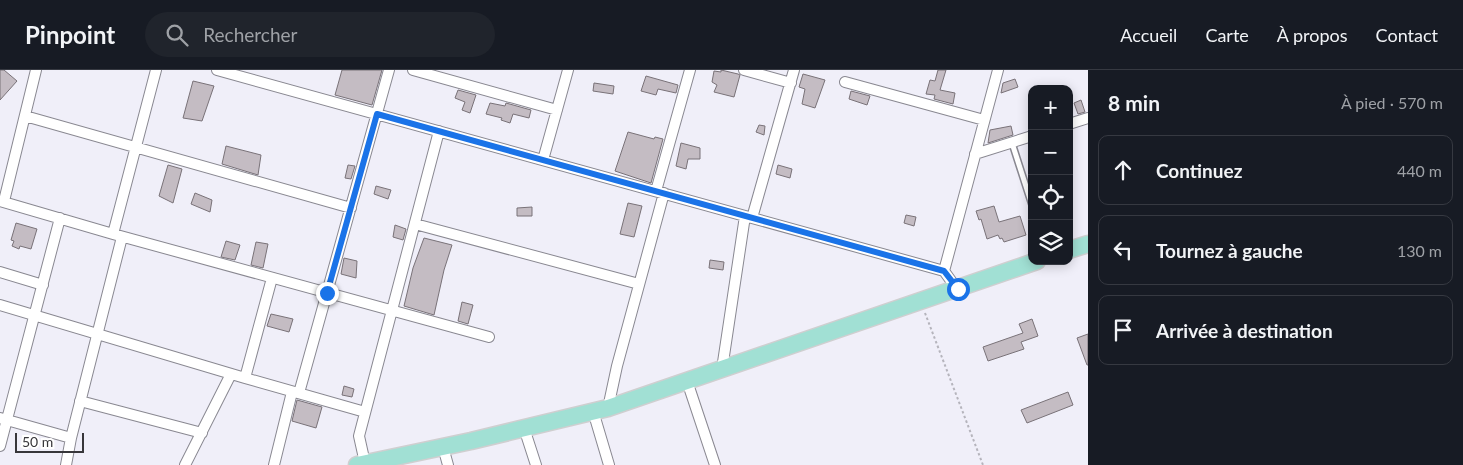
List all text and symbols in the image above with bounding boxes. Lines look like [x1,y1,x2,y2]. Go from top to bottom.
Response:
search box [145,12,495,57]
text: Pinpoint [25,20,115,49]
icon: search [163,21,191,49]
text: Rechercher [203,23,297,46]
text: Accueil [1120,24,1177,46]
text: Carte [1205,24,1249,46]
text: À propos [1277,24,1348,46]
text: Contact [1376,24,1438,46]
map controls [1028,85,1073,265]
button: + [1028,85,1073,130]
text: 8 min [1108,90,1160,115]
text: À pied · 570 m [1341,93,1443,112]
button: − [1028,130,1073,175]
icon: ahead [1109,156,1137,184]
text: Continuez [1156,159,1242,182]
text: 440 m [1397,161,1442,180]
button: locate [1028,175,1073,220]
button: layers [1028,220,1073,265]
icon: left [1109,236,1137,264]
text: Tournez à gauche [1156,239,1303,262]
text: 130 m [1397,241,1442,260]
route start [947,278,970,301]
route end [316,282,339,305]
icon: arrive [1109,316,1137,344]
text: Arrivée à destination [1156,319,1333,342]
scale bar [15,430,84,453]
text: 50 m [22,433,53,450]

